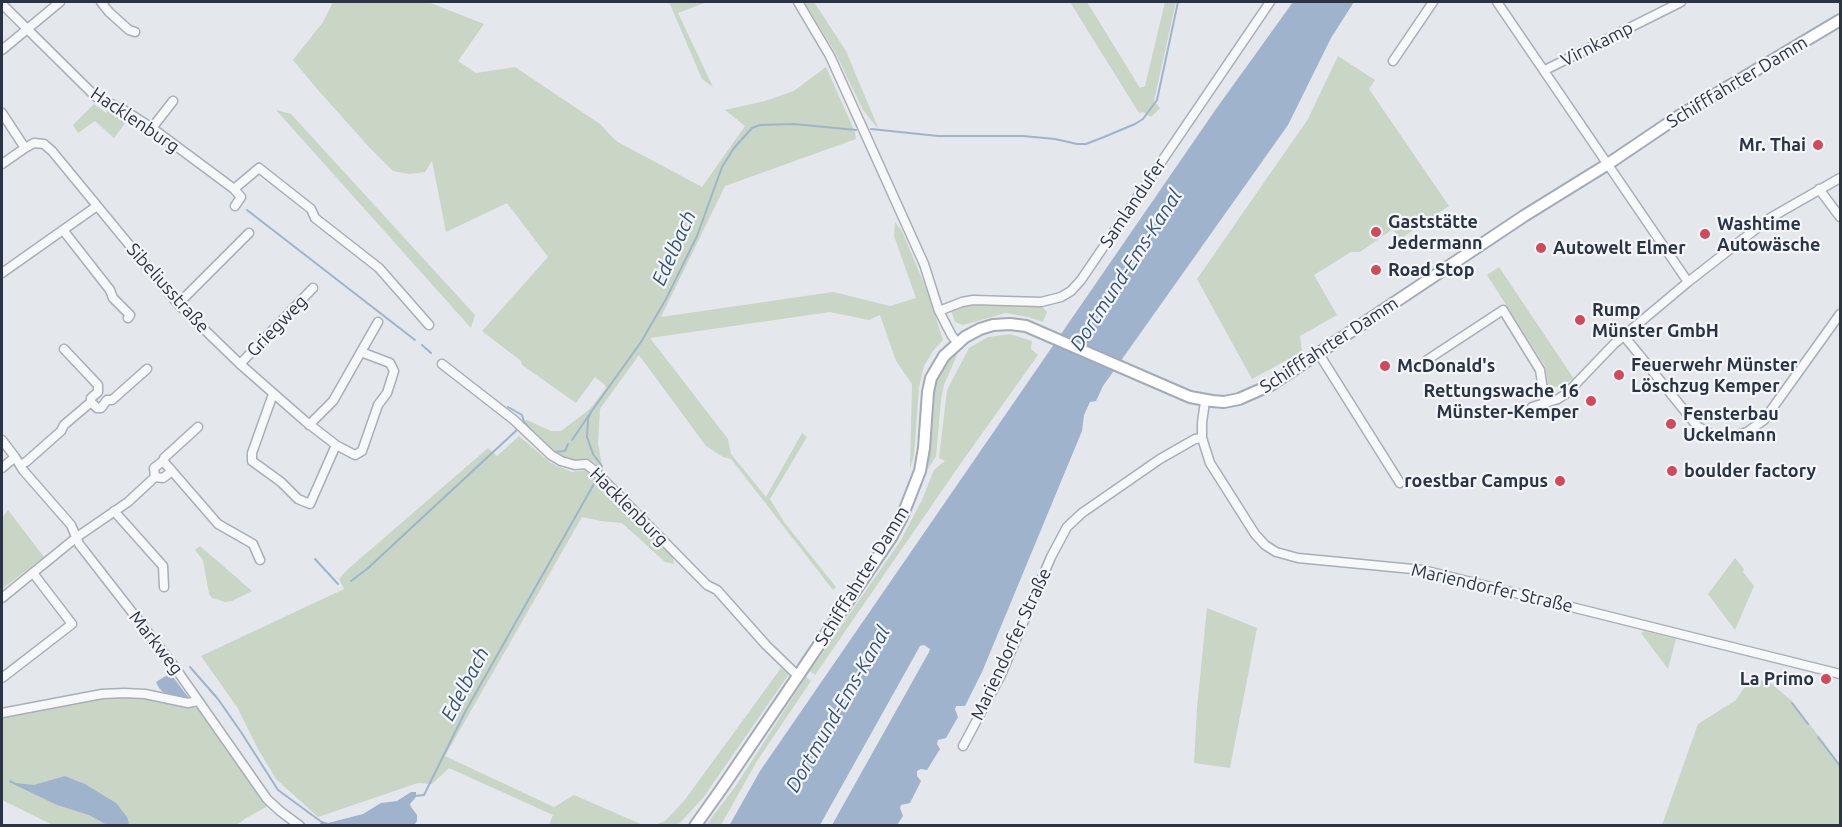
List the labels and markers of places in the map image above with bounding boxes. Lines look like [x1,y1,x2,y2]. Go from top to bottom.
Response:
place label: Mr. Thai [1739,134,1806,156]
marker: Mr. Thai [1811,138,1825,152]
place label: Gaststätte Jedermann [1388,211,1483,254]
place label: Washtime Autowäsche [1717,213,1820,256]
marker: Gaststätte Jedermann [1369,225,1383,239]
marker: Washtime Autowäsche [1698,227,1712,241]
place label: Autowelt Elmer [1553,237,1686,259]
marker: Autowelt Elmer [1534,241,1548,255]
place label: Road Stop [1388,259,1474,281]
marker: Road Stop [1369,263,1383,277]
place label: Rump Münster GmbH [1592,299,1719,342]
marker: Rump Münster GmbH [1573,313,1587,327]
place label: Feuerwehr Münster Löschzug Kemper [1631,354,1797,397]
place label: McDonald's [1397,355,1495,377]
marker: McDonald's [1378,359,1392,373]
marker: Feuerwehr Münster Löschzug Kemper [1612,368,1626,382]
place label: Rettungswache 16 Münster-Kemper [1423,380,1579,422]
marker: Rettungswache 16 Münster-Kemper [1584,394,1598,408]
place label: Fensterbau Uckelmann [1683,403,1779,446]
marker: Fensterbau Uckelmann [1664,417,1678,431]
place label: boulder factory [1684,460,1816,482]
marker: boulder factory [1665,464,1679,478]
place label: roestbar Campus [1404,470,1548,492]
marker: roestbar Campus [1553,474,1567,488]
place label: La Primo [1740,668,1814,690]
marker: La Primo [1819,672,1833,686]

